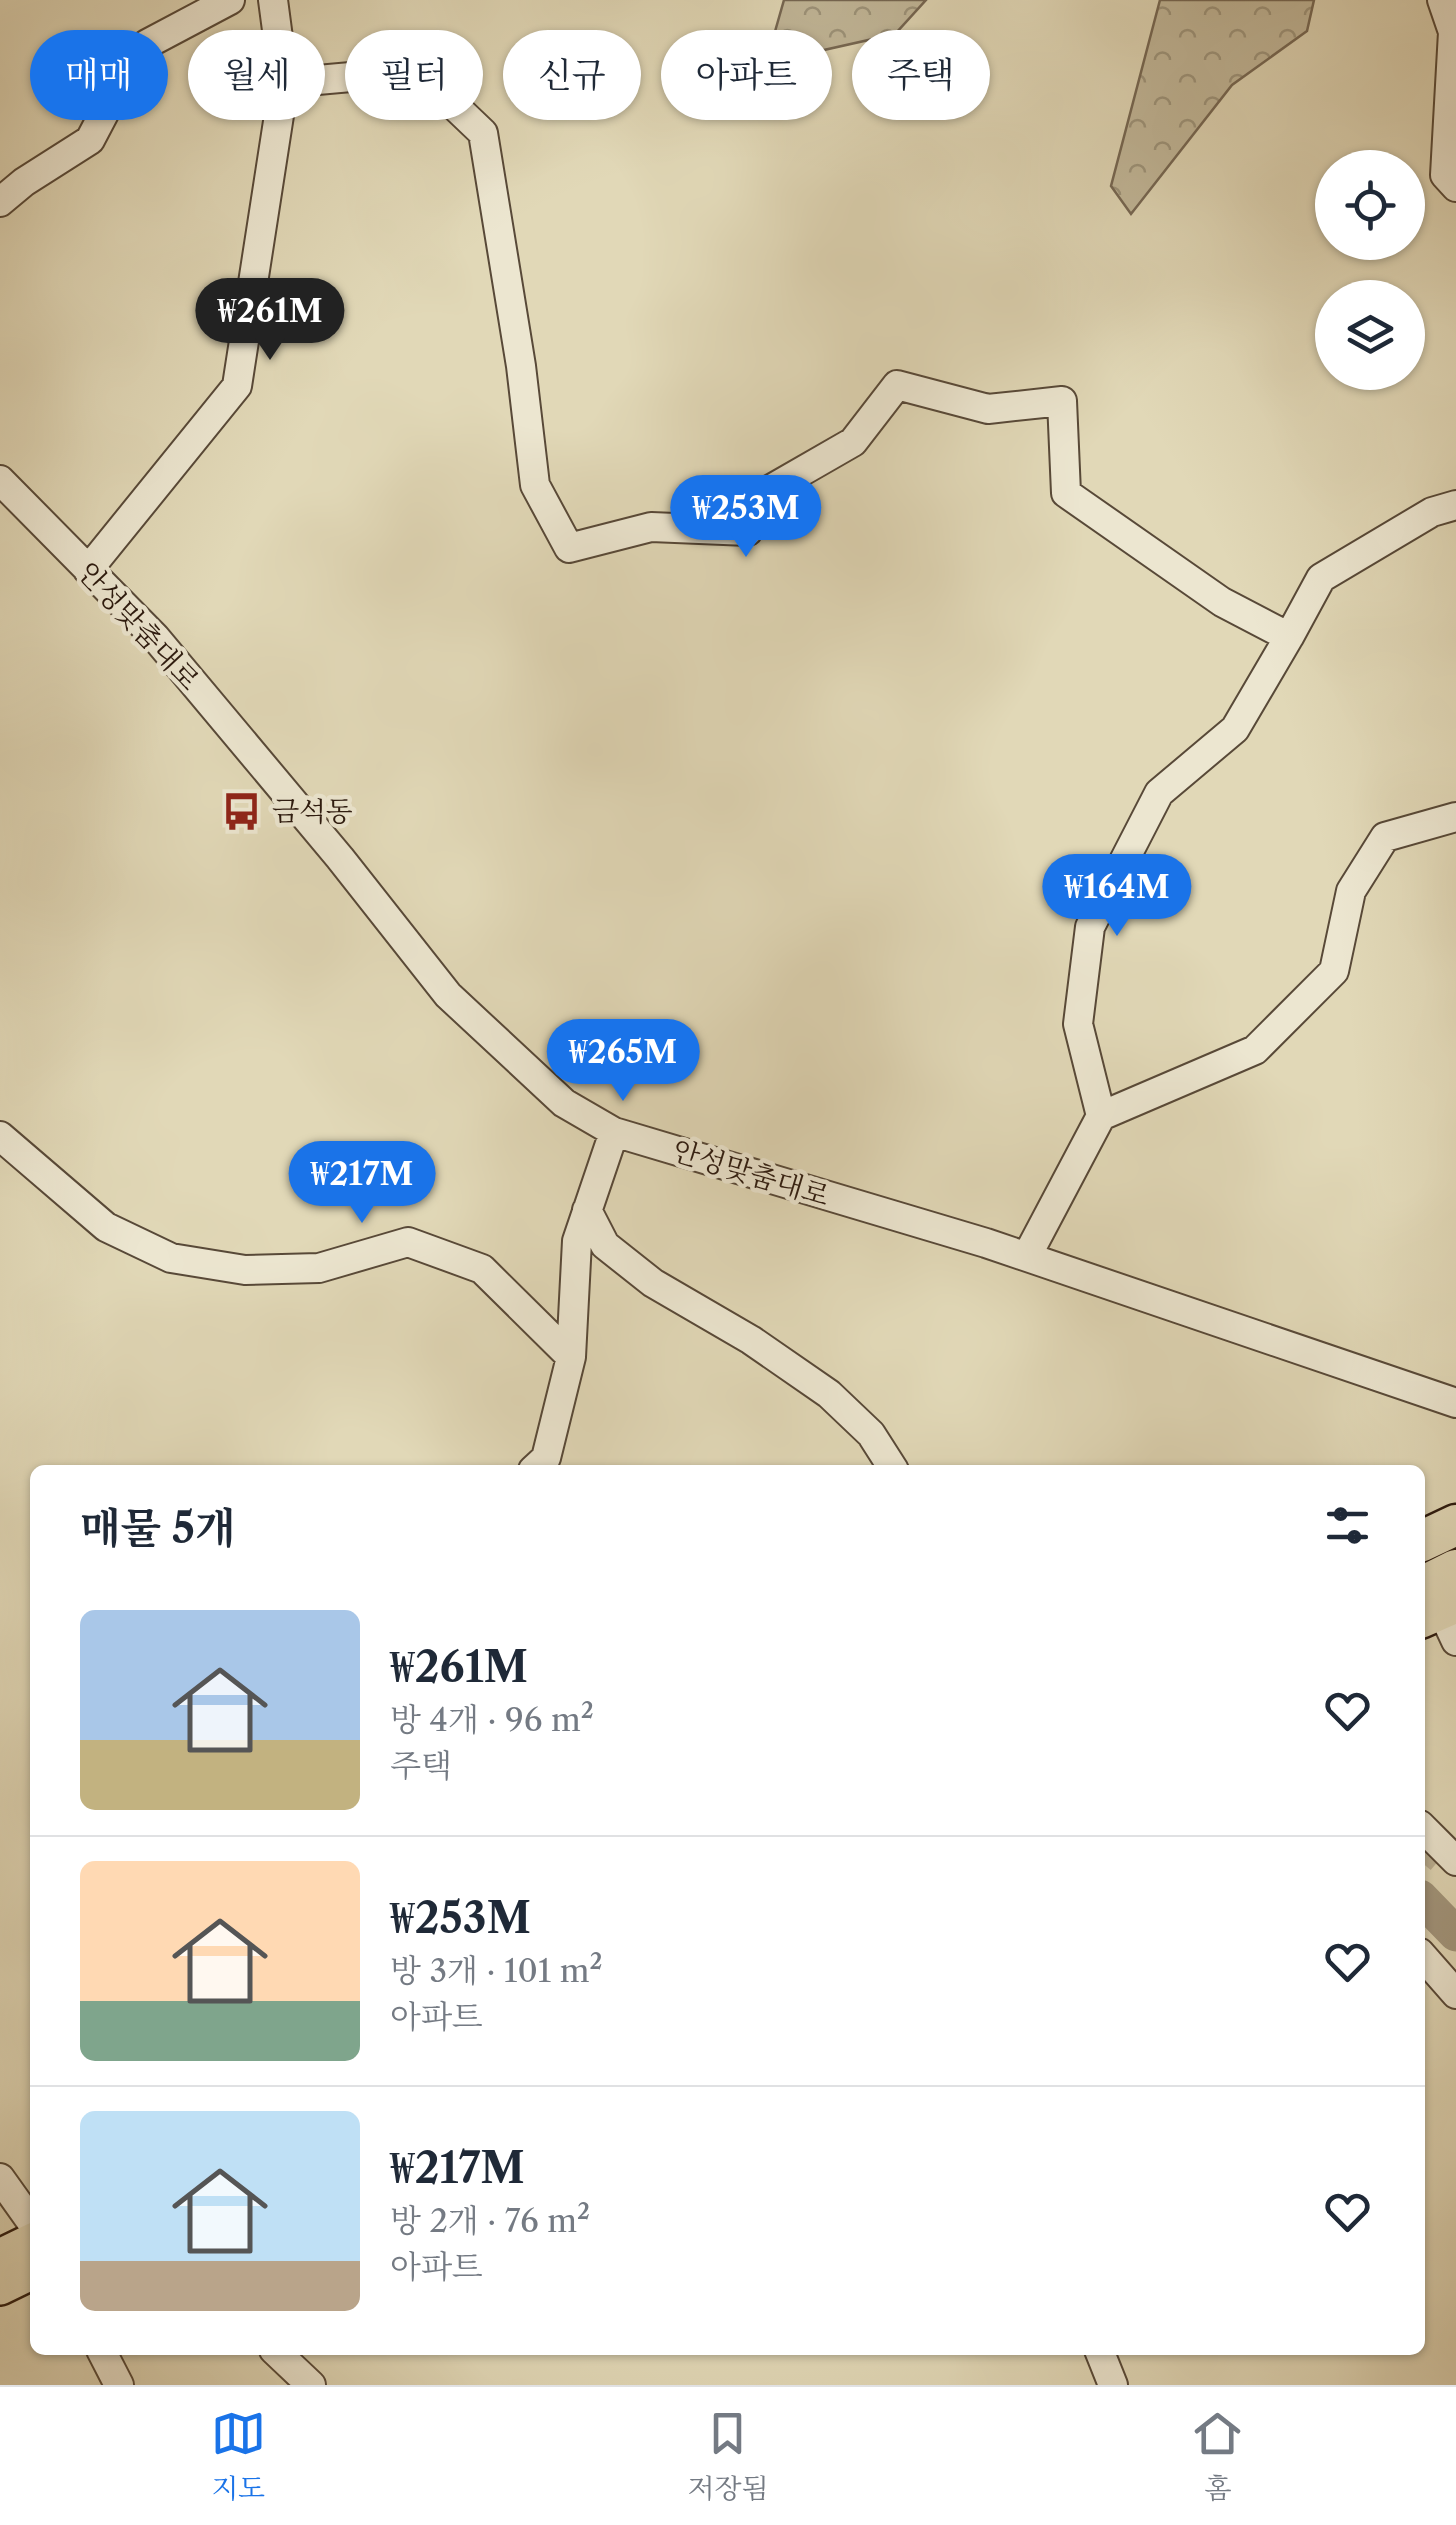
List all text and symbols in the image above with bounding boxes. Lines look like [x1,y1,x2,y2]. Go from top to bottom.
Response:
chip: 매매 [30,30,168,120]
chip: 월세 [188,30,325,120]
chip: 필터 [345,30,483,120]
chip: 신규 [503,30,641,120]
chip: 아파트 [661,30,832,120]
chip: 주택 [852,30,990,120]
map controls [1315,150,1425,390]
button: locate [1315,150,1425,260]
pin: ₩261M [200,278,340,363]
button: layers [1315,280,1425,390]
text: ₩261M [217,291,323,330]
pin: ₩253M [676,475,816,560]
text: ₩253M [692,488,800,527]
street label: 안성맞춤대로 [71,555,207,697]
bus stop icon: 금석동 [221,790,263,832]
place label: 금석동 [272,794,353,828]
pin: ₩164M [1047,854,1187,939]
text: ₩164M [1064,867,1170,906]
pin: ₩265M [553,1019,693,1104]
text: ₩265M [569,1032,677,1071]
street label: 안성맞춤대로 [668,1133,834,1213]
pin: ₩217M [292,1141,432,1226]
text: ₩217M [311,1154,413,1193]
icon: filters [1320,1498,1375,1553]
text: 매물 5개 [80,1502,235,1554]
text: ₩261M [390,1641,528,1693]
icon: home [160,1650,280,1770]
icon: heart [1320,1683,1375,1738]
text: 방 4개 · 96 m² [390,1700,594,1739]
text: 주택 [390,1746,452,1785]
text: ₩253M [390,1892,531,1944]
icon: home [160,1901,280,2021]
icon: heart [1320,1934,1375,1989]
text: 방 3개 · 101 m² [390,1951,603,1990]
text: 아파트 [390,1997,483,2036]
text: ₩217M [390,2142,525,2194]
icon: home [160,2151,280,2271]
icon: heart [1320,2184,1375,2239]
text: 방 2개 · 76 m² [390,2201,590,2240]
text: 아파트 [390,2247,483,2286]
tab: 지도 [211,2406,266,2506]
tab: 저장됨 [687,2406,769,2506]
tab: 홈 [1190,2406,1245,2506]

